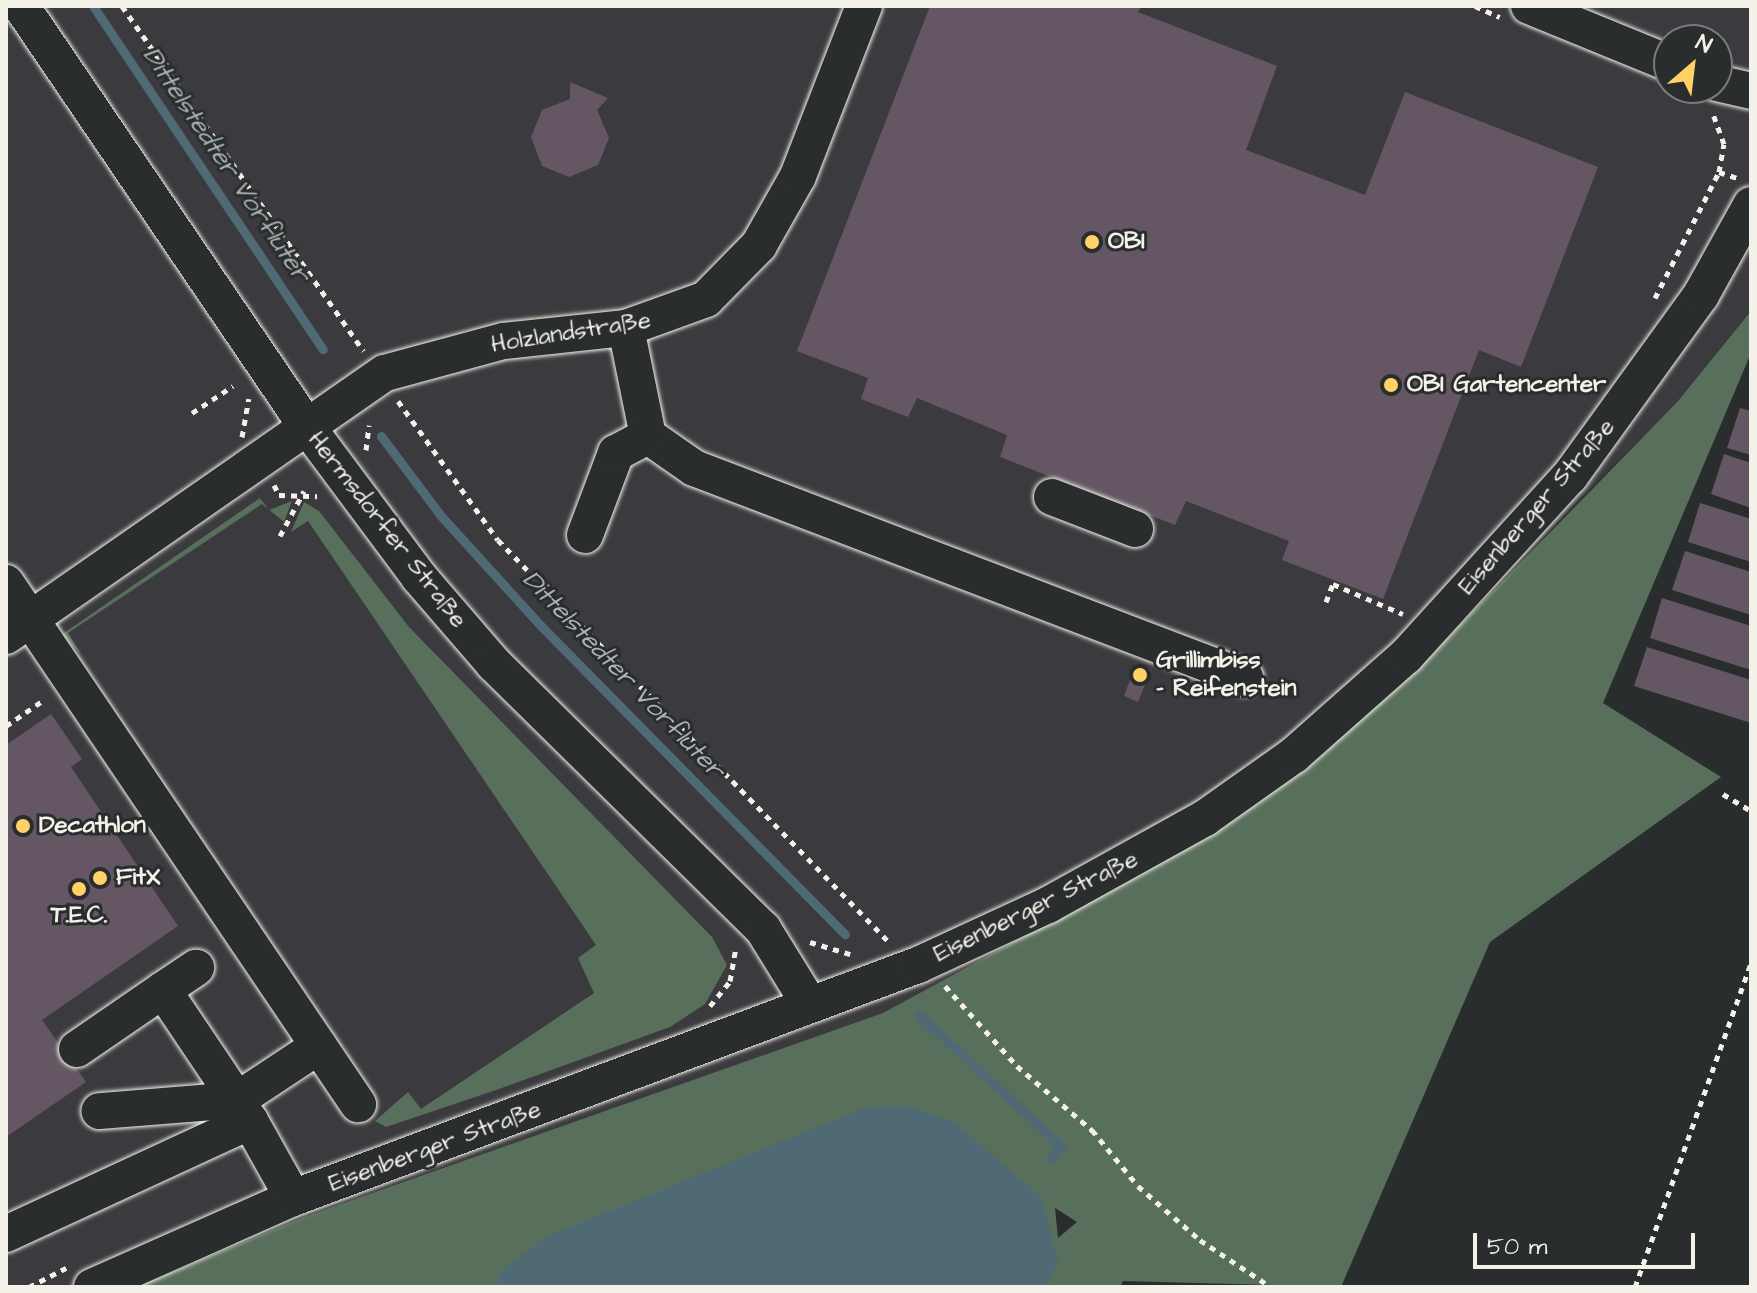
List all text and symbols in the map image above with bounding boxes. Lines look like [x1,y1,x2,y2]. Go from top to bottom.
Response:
north arrow [1653,24,1733,104]
text: N [1690,27,1717,61]
water label: Dittelstedter Vorfluter [136,41,316,289]
place label: OBI [1108,228,1145,256]
marker: OBI [1083,233,1101,251]
street label: Holzlandstraße [489,306,653,360]
place label: OBI Gartencenter [1407,371,1606,399]
marker: OBI Gartencenter [1382,376,1400,394]
street label: Eisenberger Straße [1453,413,1621,601]
street label: Hermsdorfer Straße [301,426,473,634]
water label: Dittelstedter Vorfluter [516,564,730,786]
place label: Grillimbiss - Reifenstein [1156,647,1296,703]
marker: Grillimbiss - Reifenstein [1131,666,1149,684]
place label: Decathlon [39,812,146,840]
marker: Decathlon [14,817,32,835]
street label: Eisenberger Straße [929,845,1143,969]
place label: FitX [116,864,160,892]
marker: FitX [91,869,109,887]
marker: T.E.C. [70,880,88,898]
place label: T.E.C. [51,902,107,930]
street label: Eisenberger Straße [325,1095,545,1199]
scale bar [1477,1217,1699,1267]
text: 50 m [1487,1230,1547,1264]

